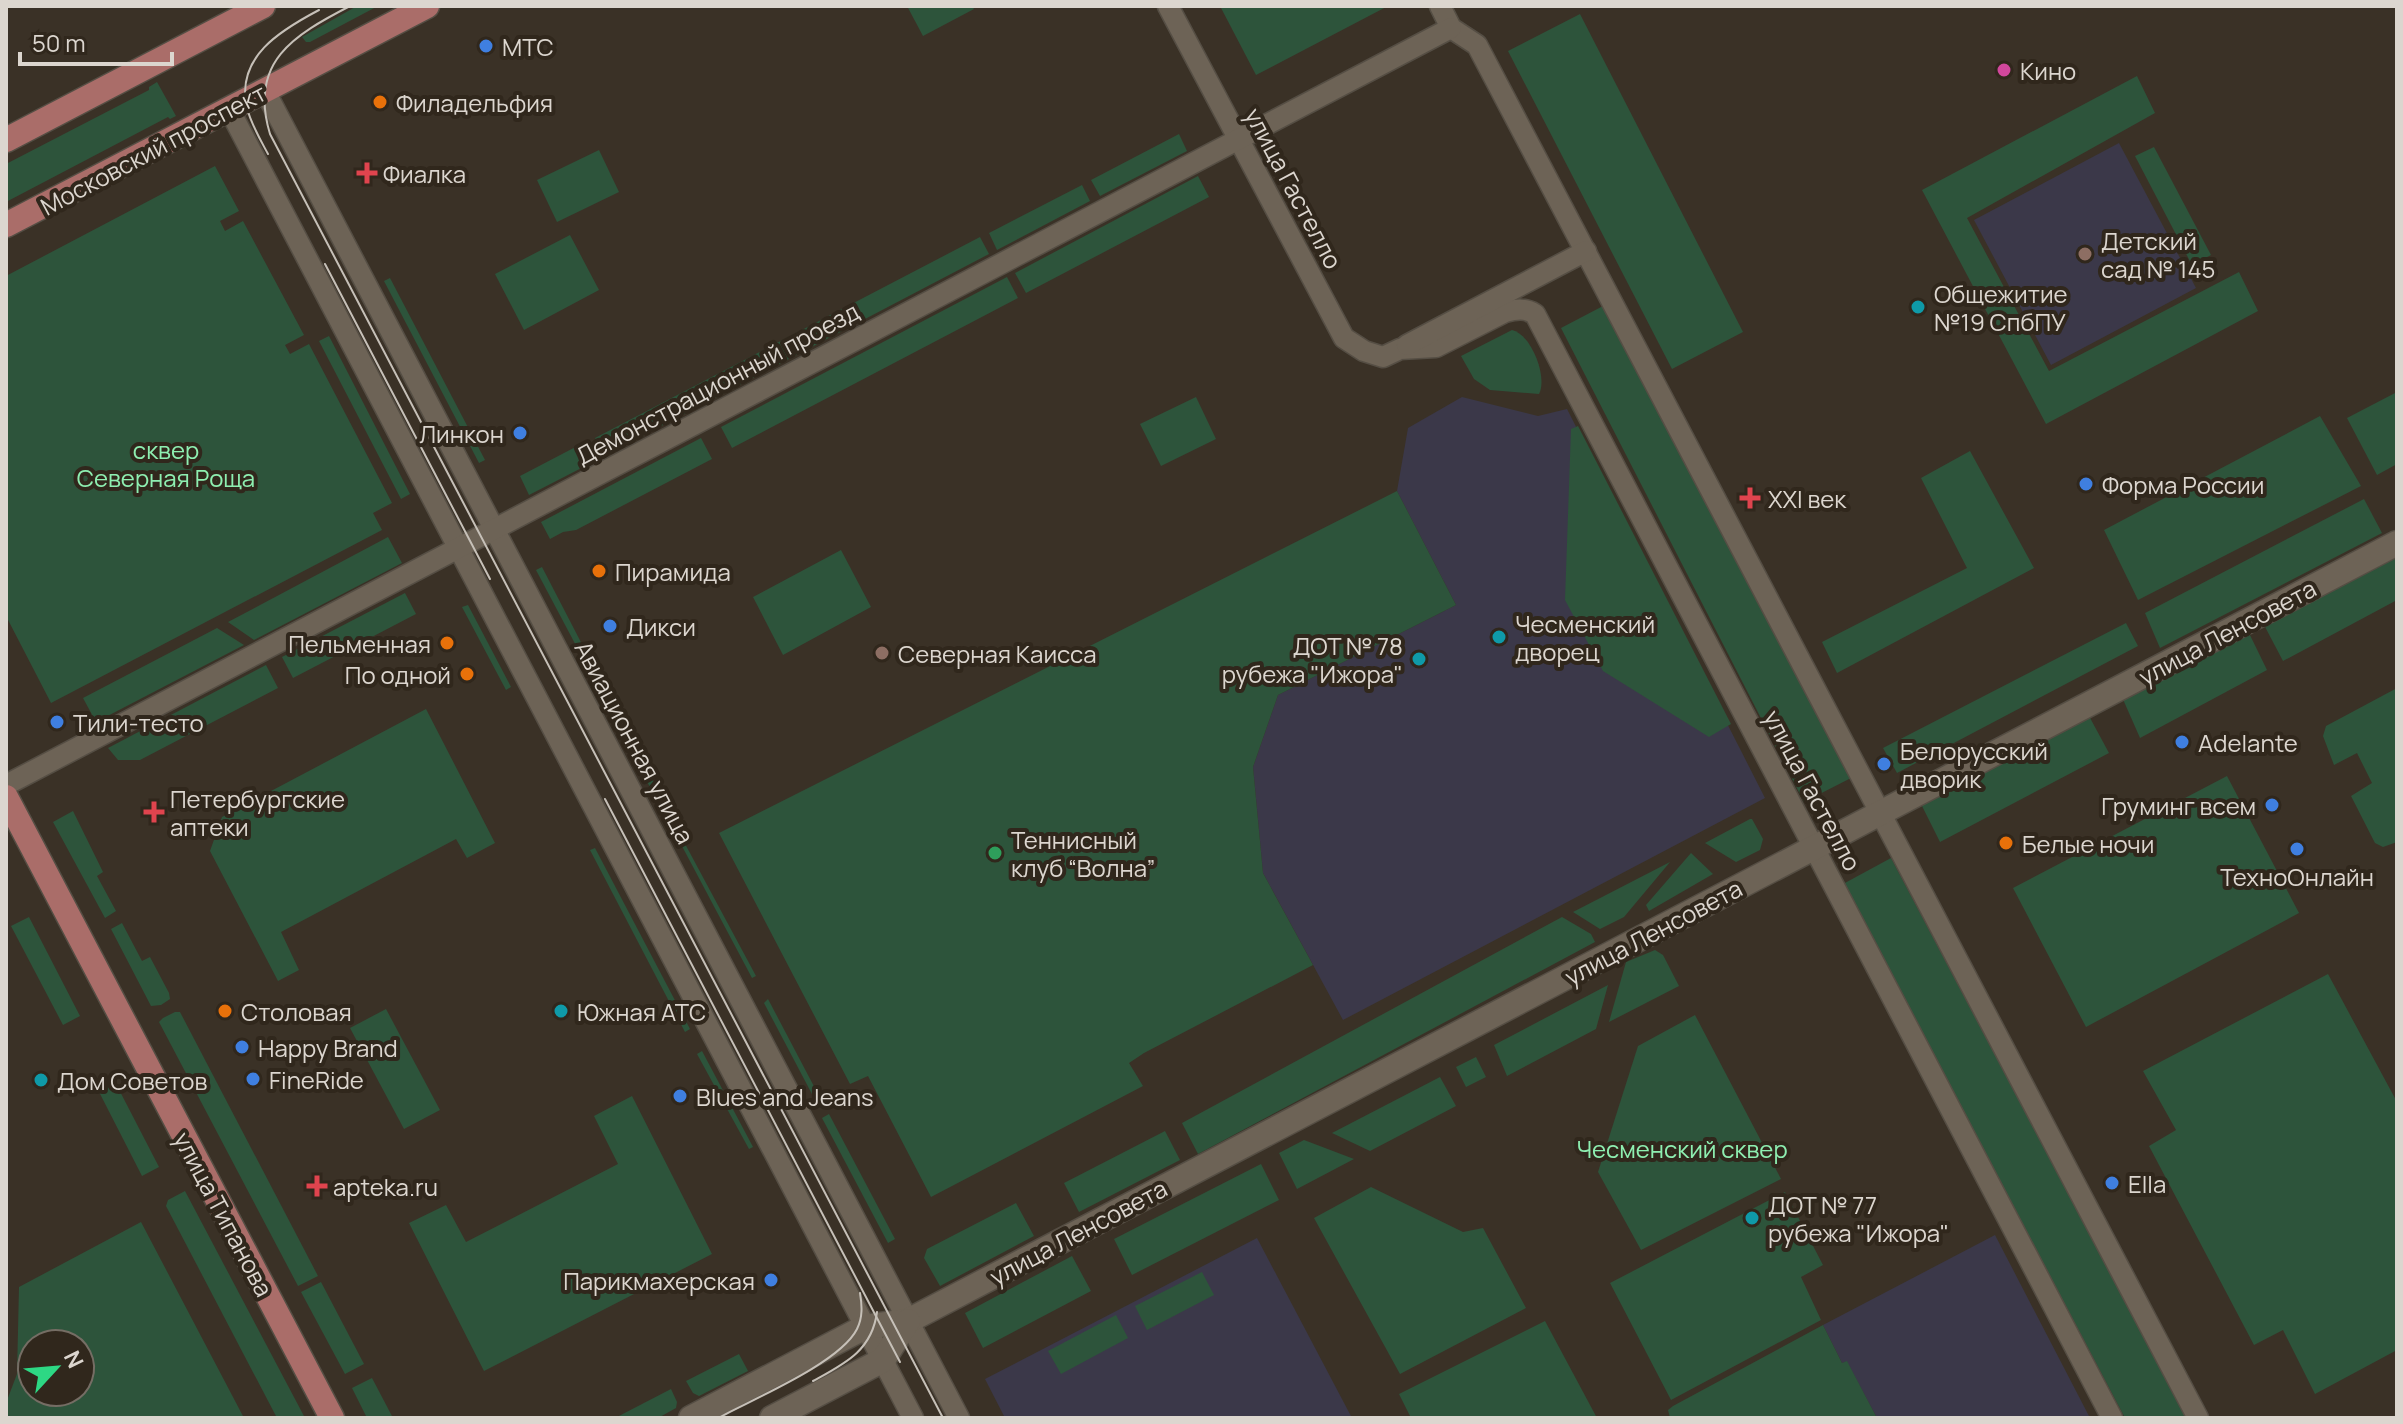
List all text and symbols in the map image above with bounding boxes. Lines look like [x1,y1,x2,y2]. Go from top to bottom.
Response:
scale bar [20,16,172,66]
text: 50 m [32,26,86,59]
place label: МТС [502,30,554,63]
marker: МТС [477,37,495,55]
place label: Кино [2020,54,2076,87]
marker: Кино [1995,61,2013,79]
street label: Московский проспект [35,76,271,222]
place label: Филадельфия [396,86,553,119]
marker: Филадельфия [371,93,389,111]
street label: улица Гастелло [1238,102,1350,274]
place label: Фиалка [383,157,466,190]
marker: Фиалка [358,164,376,182]
place label: Детский сад № 145 [2101,224,2215,285]
marker: Детский сад № 145 [2076,245,2094,263]
place label: Общежитие №19 СпбПУ [1934,277,2068,338]
street label: Демонстрационный проезд [569,294,865,472]
marker: Общежитие №19 СпбПУ [1909,298,1927,316]
place label: Линкон [419,417,504,450]
marker: Линкон [511,424,529,442]
park label: сквер Северная Роща [77,433,255,494]
place label: Форма России [2102,468,2264,501]
marker: Форма России [2077,475,2095,493]
place label: XXI век [1768,482,1847,515]
marker: XXI век [1739,487,1761,509]
place label: Пирамида [615,555,731,588]
marker: Пирамида [590,562,608,580]
street label: улица Ленсовета [2133,571,2321,693]
place label: Чесменский дворец [1515,607,1655,668]
place label: Дикси [626,610,696,643]
marker: Дикси [601,617,619,635]
place label: Пельменная [288,627,431,660]
marker: Чесменский дворец [1490,628,1508,646]
place label: ДОТ № 78 рубежа "Ижора" [1222,629,1403,690]
marker: Пельменная [438,634,456,652]
street label: Авиационная улица [568,635,702,849]
place label: Северная Каисса [898,637,1097,670]
marker: Северная Каисса [873,644,891,662]
marker: ДОТ № 78 рубежа "Ижора" [1410,650,1428,668]
place label: По одной [345,658,451,691]
marker: По одной [458,665,476,683]
street label: улица Гастелло [1757,704,1869,876]
place label: Тили-тесто [73,706,204,739]
marker: Тили-тесто [48,713,66,731]
place label: Adelante [2198,726,2298,759]
marker: Adelante [2173,733,2191,751]
place label: Белорусский дворик [1900,734,2048,795]
marker: Белорусский дворик [1875,755,1893,773]
place label: Петербургские аптеки [170,782,345,843]
place label: Груминг всем [2101,789,2256,822]
marker: Груминг всем [2263,796,2281,814]
marker: Петербургские аптеки [145,803,163,821]
place label: Теннисный клуб “Волна” [1011,823,1156,884]
place label: Белые ночи [2022,827,2154,860]
marker: Белые ночи [1997,834,2015,852]
marker: ТехноОнлайн [2288,840,2306,858]
marker: Теннисный клуб “Волна” [986,844,1004,862]
place label: ТехноОнлайн [2220,860,2374,893]
street label: улица Ленсовета [1559,871,1747,993]
place label: Столовая [241,995,352,1028]
place label: Южная АТС [577,995,706,1028]
marker: Столовая [216,1002,234,1020]
marker: Южная АТС [552,1002,570,1020]
place label: Happy Brand [258,1031,398,1064]
marker: Happy Brand [233,1038,251,1056]
place label: FineRide [269,1063,364,1096]
place label: Дом Советов [57,1064,207,1097]
marker: FineRide [244,1070,262,1088]
marker: Дом Советов [32,1071,50,1089]
place label: Blues and Jeans [696,1080,874,1113]
marker: Blues and Jeans [671,1087,689,1105]
street label: улица Типанова [167,1126,281,1302]
park label: Чесменский сквер [1576,1132,1788,1165]
place label: Ella [2128,1167,2166,1200]
place label: apteka.ru [333,1170,438,1203]
street label: улица Ленсовета [984,1171,1172,1293]
marker: Ella [2103,1174,2121,1192]
marker: apteka.ru [308,1177,326,1195]
place label: ДОТ № 77 рубежа "Ижора" [1768,1188,1949,1249]
marker: ДОТ № 77 рубежа "Ижора" [1743,1209,1761,1227]
place label: Парикмахерская [563,1264,755,1297]
marker: Парикмахерская [762,1271,780,1289]
north arrow [16,1328,96,1408]
text: N [57,1346,91,1373]

